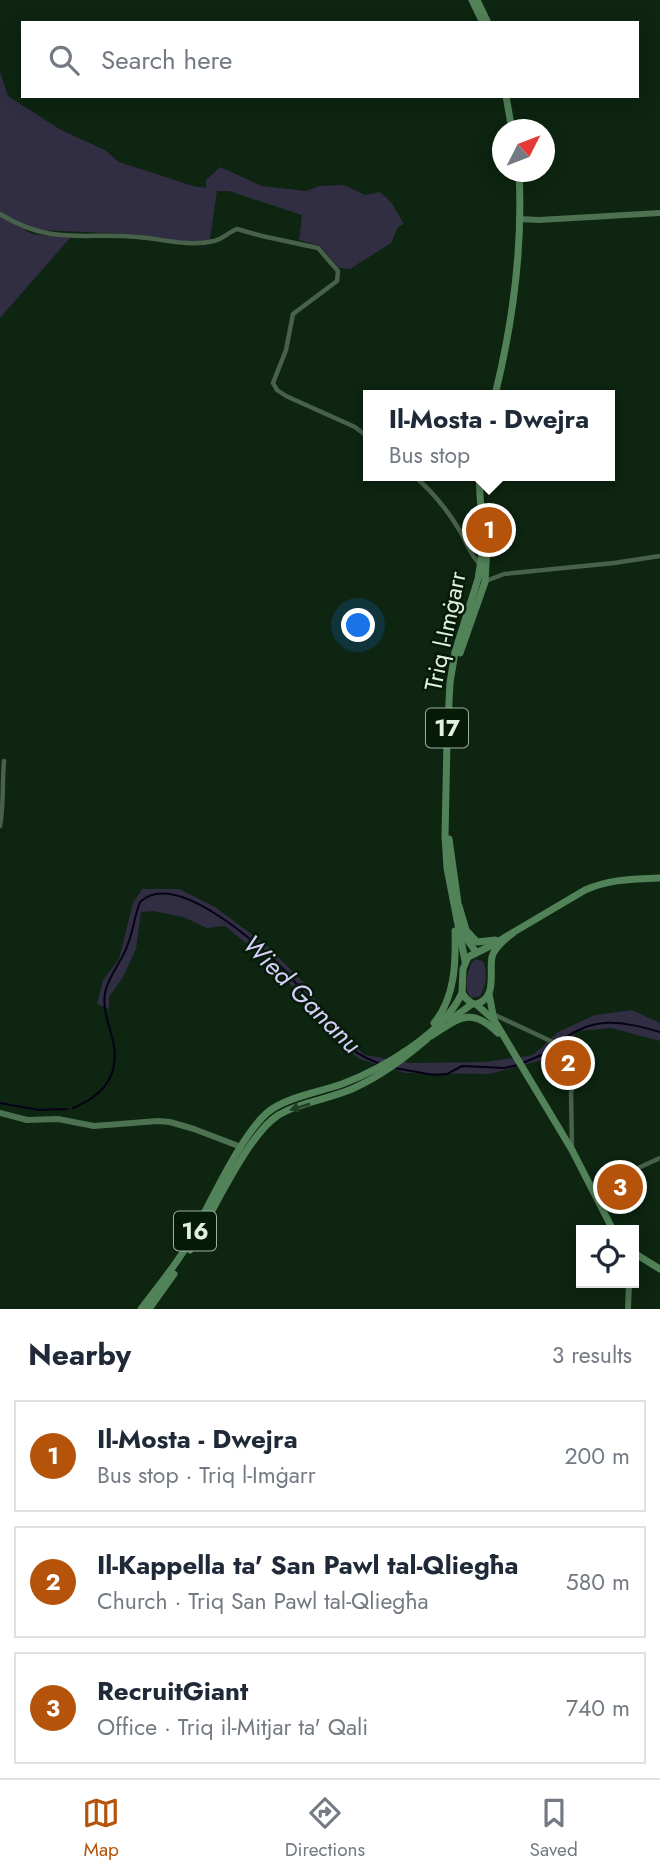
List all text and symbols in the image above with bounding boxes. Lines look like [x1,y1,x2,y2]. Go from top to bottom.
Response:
search box [21,21,639,98]
icon: search [45,41,83,79]
text: Search here [101,41,233,79]
north arrow [492,119,555,182]
popup [363,390,615,481]
text: Il-Mosta - Dwejra [389,400,589,438]
text: Bus stop [389,438,470,472]
pin: 1 [466,504,512,556]
street label: Triq l-Imġarr [415,567,475,694]
your location [341,608,375,642]
road number: 17 [426,708,468,748]
water label: Wied Gananu [234,926,370,1062]
pin: 2 [545,1037,591,1089]
one-way arrow [289,1103,310,1113]
pin: 3 [597,1161,643,1213]
road number: 16 [174,1212,216,1250]
map controls [576,1225,639,1288]
button: locate [576,1225,639,1288]
text: Nearby [28,1333,131,1376]
text: 3 results [552,1338,632,1372]
text: Il-Mosta - Dwejra [97,1420,298,1458]
text: 1 [47,1439,59,1473]
text: 200 m [564,1439,630,1473]
text: Bus stop · Triq l-Imġarr [97,1458,316,1492]
text: Il-Kappella ta' San Pawl tal-Qliegħa [97,1546,519,1584]
text: 2 [45,1565,61,1599]
text: 580 m [566,1565,630,1599]
text: Church · Triq San Pawl tal-Qliegħa [97,1584,429,1618]
text: RecruitGiant [97,1672,248,1710]
text: 3 [46,1691,60,1725]
text: 740 m [566,1691,630,1725]
text: Office · Triq il-Mitjar ta' Qali [97,1710,368,1744]
tab: Map [82,1794,120,1863]
tab: Directions [285,1794,365,1863]
tab: Saved [530,1794,578,1863]

